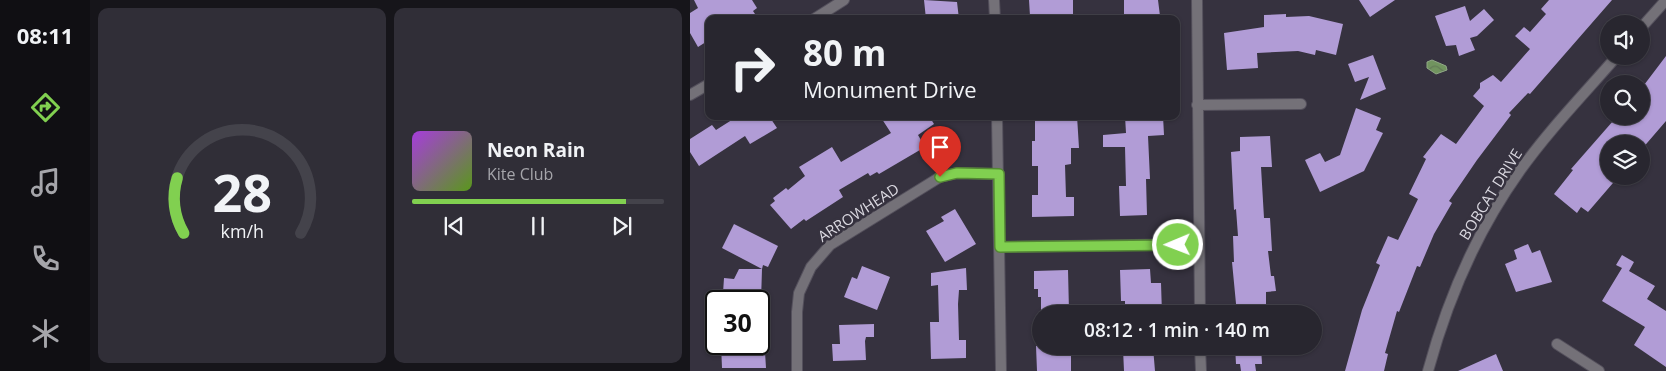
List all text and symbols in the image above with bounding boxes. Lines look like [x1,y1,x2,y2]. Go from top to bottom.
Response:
map controls [1600,15,1650,185]
button: sound [1600,15,1650,65]
text: 08:11 [17,20,73,50]
text: 80 m [803,29,886,76]
icon: right [720,35,785,100]
text: Monument Drive [803,74,977,104]
button: search [1600,75,1650,125]
icon: directions [28,90,63,125]
pin [919,126,961,177]
icon: arrive [926,133,954,161]
button: layers [1600,135,1650,185]
text: Neon Rain [487,137,585,163]
street label: BOBCAT DRIVE [1454,145,1526,243]
text: 28 [212,156,272,227]
text: Kite Club [487,163,553,185]
icon: music [28,165,63,200]
street label: ARROWHEAD [813,178,903,246]
icon: previous [440,212,468,240]
icon: pause [524,212,552,240]
icon: next [608,212,636,240]
position arrow [1151,218,1203,270]
text: km/h [220,219,264,243]
icon: phone [28,241,63,276]
speed limit sign: 30 [705,290,770,355]
icon: climate [28,316,63,351]
text: 08:12 · 1 min · 140 m [1084,317,1270,343]

